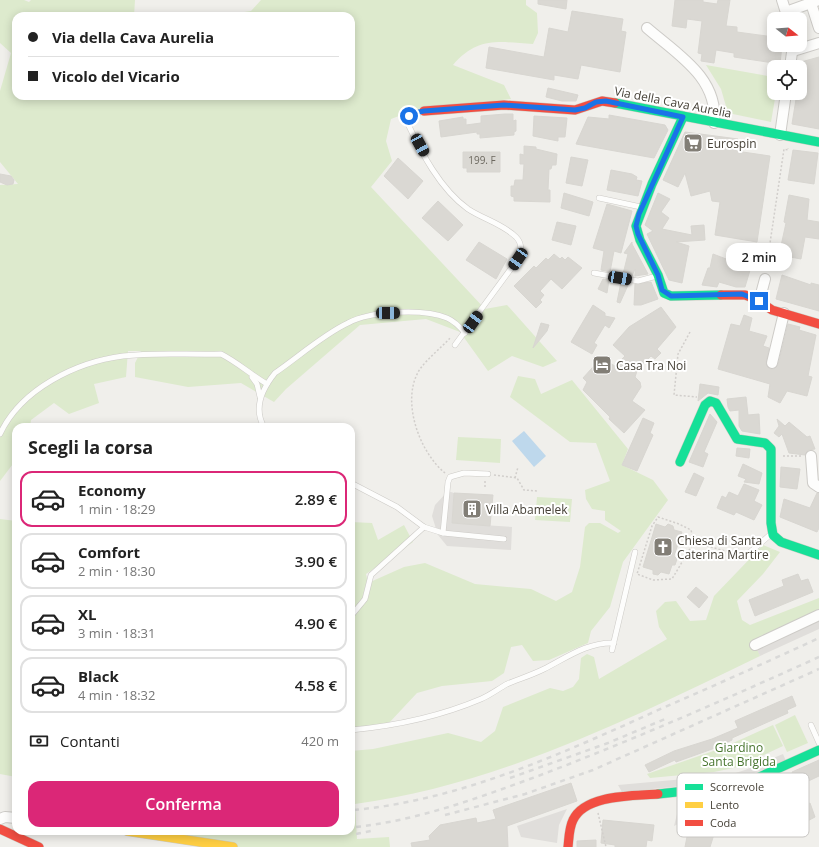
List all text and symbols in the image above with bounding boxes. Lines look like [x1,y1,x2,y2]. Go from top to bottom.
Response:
north arrow [767,12,807,52]
map controls [767,12,807,100]
text: Via della Cava Aurelia [52,27,214,47]
button: locate [767,60,807,100]
text: Vicolo del Vicario [52,66,180,86]
street label: Via della Cava Aurelia [613,82,733,122]
route start [400,107,418,125]
car [409,132,431,158]
supermarket icon: Eurospin [682,132,704,154]
place label: Eurospin [707,135,757,152]
house number: 199. F [468,153,496,167]
callout: 2 min [726,243,792,271]
car [506,246,530,272]
text: 2 min [741,248,777,266]
car [607,270,633,286]
route end [750,292,768,310]
car [376,307,400,319]
car [461,309,485,335]
hotel icon: Casa Tra Noi [591,354,613,376]
place label: Casa Tra Noi [616,357,686,374]
text: Scegli la corsa [28,435,153,459]
text: Economy [78,480,146,500]
icon: car [30,481,66,517]
text: 2.89 € [295,489,337,509]
building icon: Villa Abamelek [461,498,483,520]
text: 1 min · 18:29 [78,500,155,518]
place label: Villa Abamelek [486,501,568,518]
place label: Chiesa di Santa Caterina Martire [677,532,769,563]
church icon: Chiesa di Santa Caterina Martire [652,536,674,558]
text: Comfort [78,542,140,562]
icon: car [30,543,66,579]
text: 3.90 € [295,551,337,571]
text: 2 min · 18:30 [78,562,155,580]
text: XL [78,604,96,624]
icon: car [30,605,66,641]
text: 4.90 € [295,613,337,633]
text: 3 min · 18:31 [78,624,155,642]
text: Black [78,666,119,686]
icon: car [30,667,66,703]
text: 4.58 € [295,675,337,695]
text: 4 min · 18:32 [78,686,155,704]
icon: cash [28,730,50,752]
text: Contanti [60,731,120,751]
text: 420 m [301,732,339,750]
park label: Giardino Santa Brigida [702,739,776,770]
legend [677,773,809,837]
text: Scorrevole [710,779,764,794]
button: Conferma [28,781,339,827]
text: Lento [710,797,740,812]
text: Coda [710,815,736,830]

